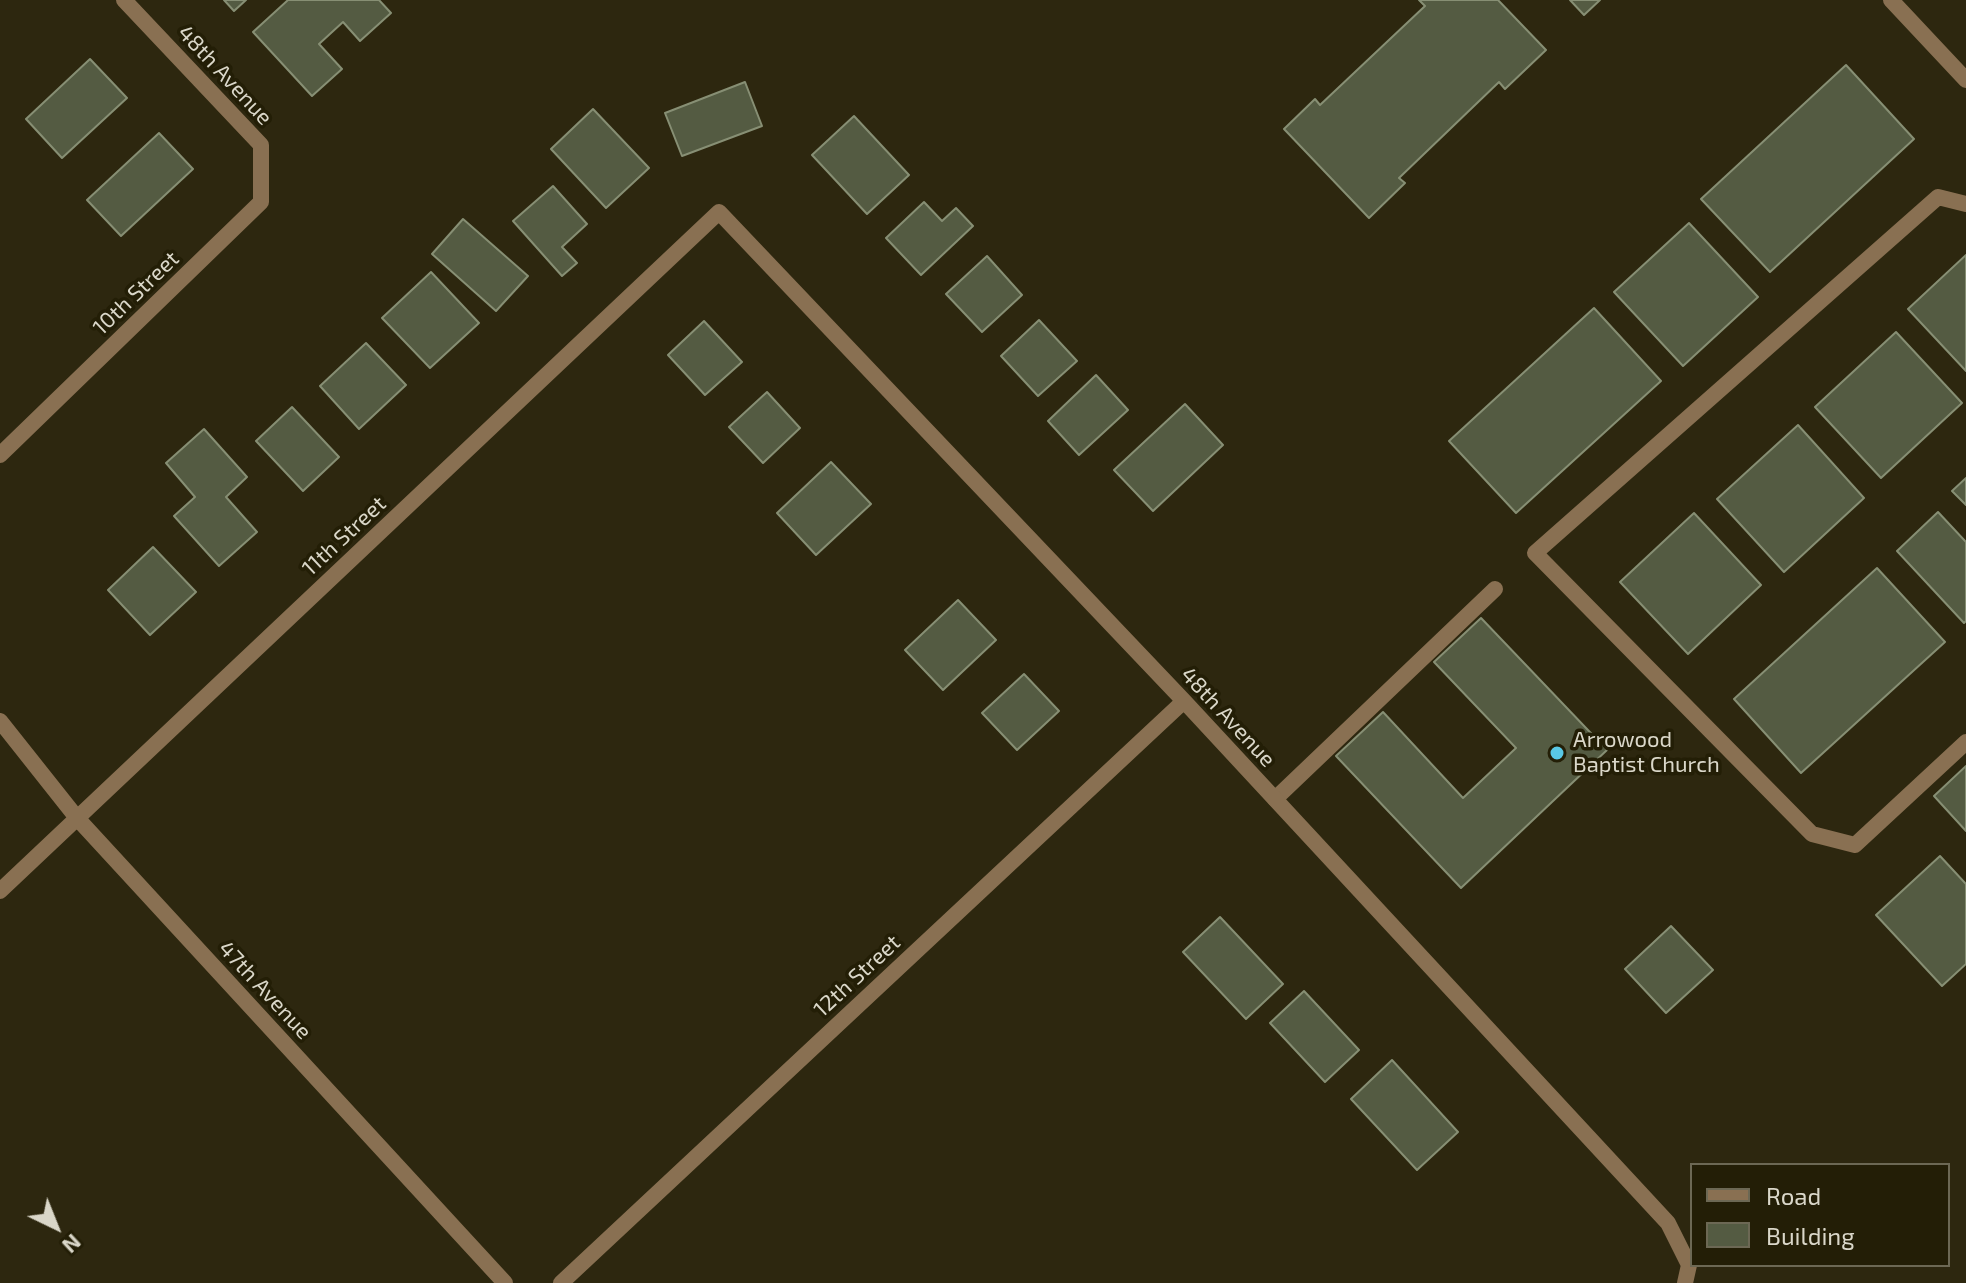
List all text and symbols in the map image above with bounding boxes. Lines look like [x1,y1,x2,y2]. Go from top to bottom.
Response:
street label: 48th Avenue [172,20,278,130]
street label: 10th Street [88,246,184,340]
street label: 11th Street [297,491,391,581]
street label: 48th Avenue [1175,662,1281,772]
place label: Arrowood Baptist Church [1573,727,1720,778]
marker: Arrowood Baptist Church [1548,744,1566,762]
street label: 12th Street [808,929,906,1023]
street label: 47th Avenue [213,935,317,1045]
legend [1690,1163,1950,1267]
text: Road [1766,1181,1821,1210]
north arrow [16,1187,96,1267]
text: Building [1766,1221,1855,1250]
text: N [58,1230,87,1259]

